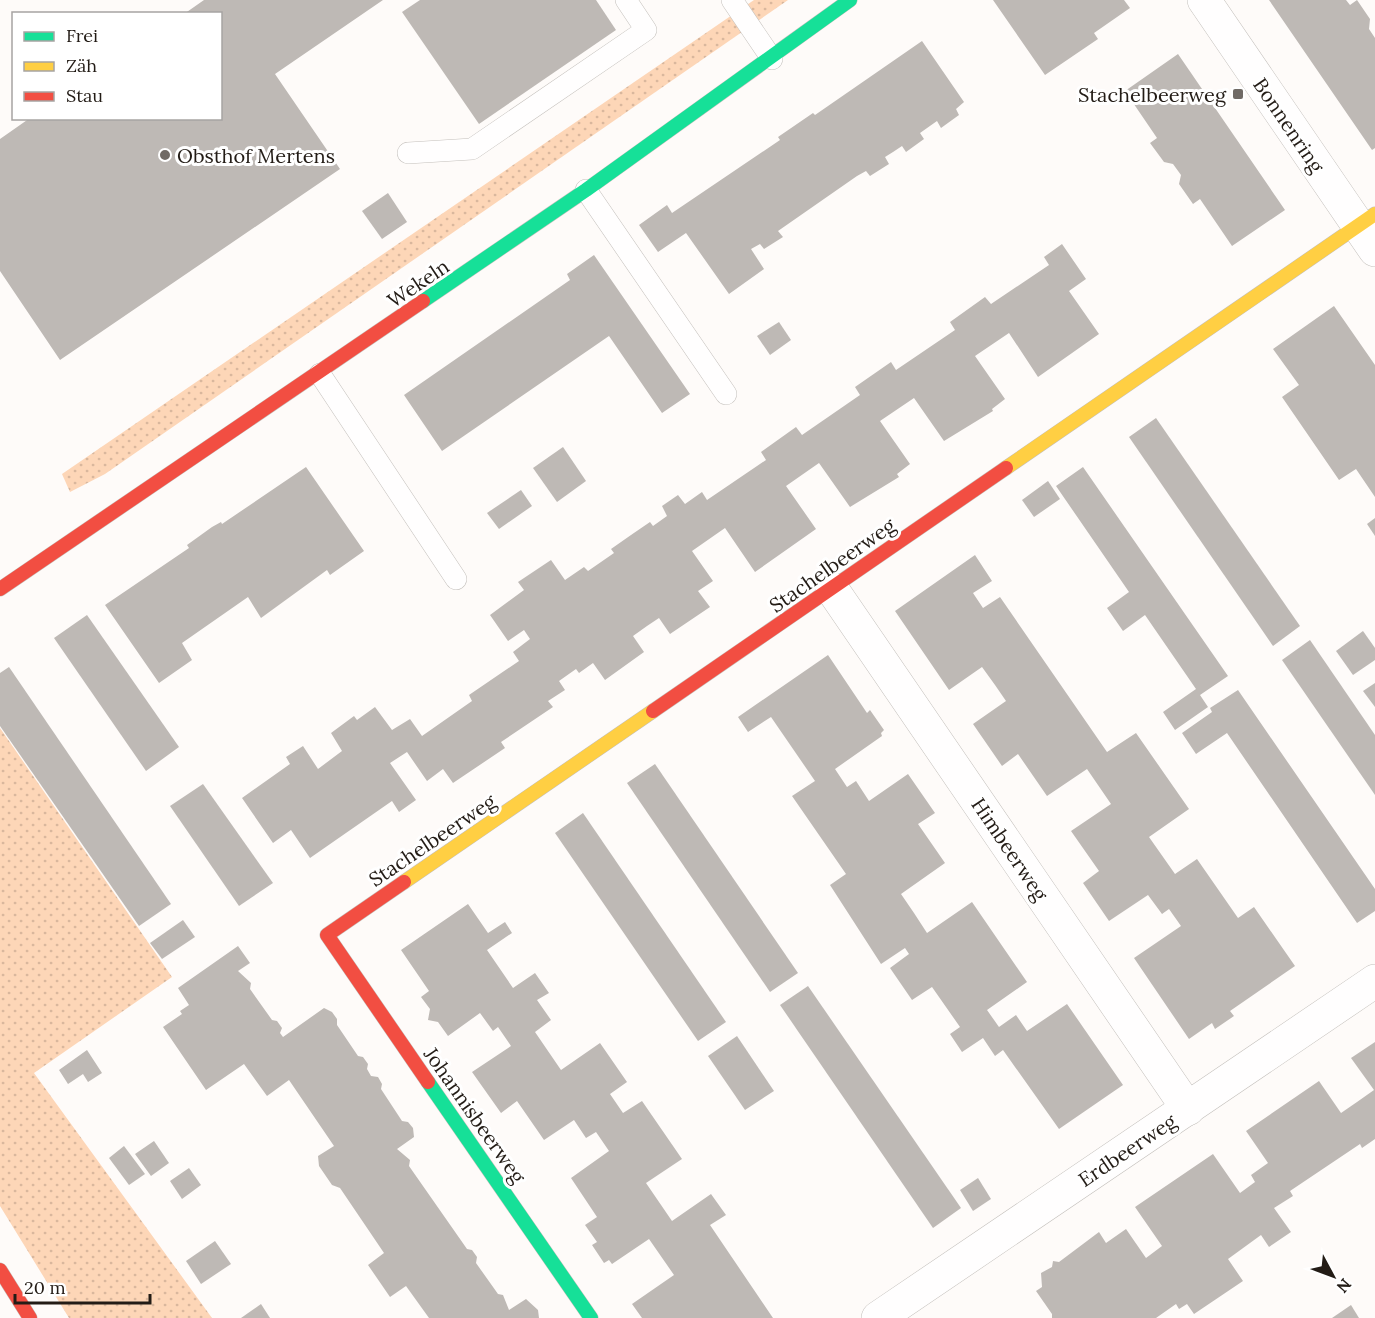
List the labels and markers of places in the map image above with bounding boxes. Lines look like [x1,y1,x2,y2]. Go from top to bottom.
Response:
place label: Stachelbeerweg [1078,82,1227,107]
marker: Stachelbeerweg [1231,87,1245,101]
place label: Obsthof Mertens [177,143,335,168]
marker: Obsthof Mertens [158,148,172,162]

